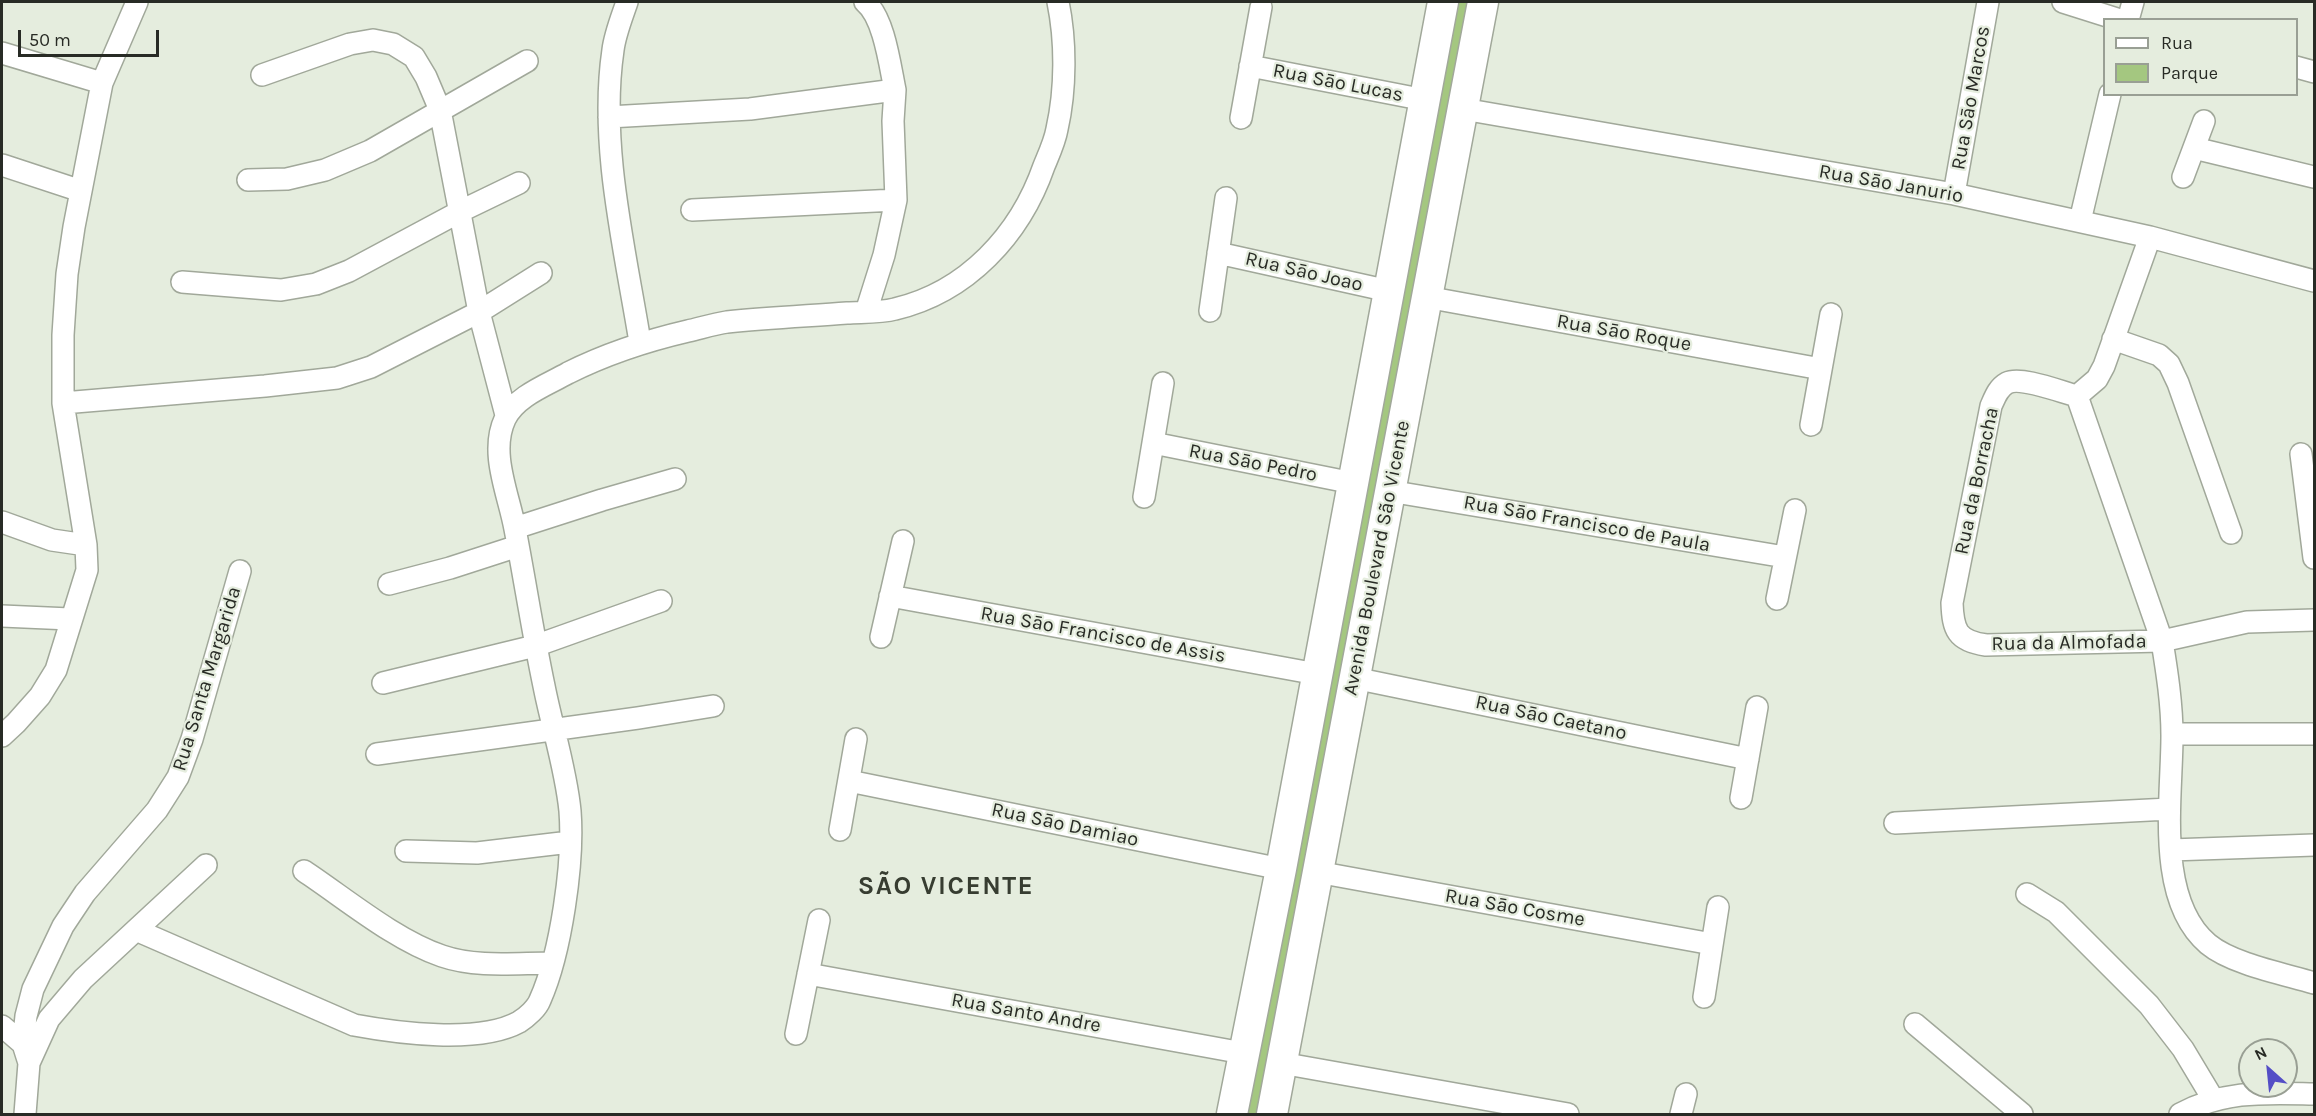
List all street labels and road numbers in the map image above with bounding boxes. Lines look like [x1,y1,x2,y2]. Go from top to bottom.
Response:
street label: Rua Sāo Marcos [1947,24,1995,172]
street label: Rua Sāo Lucas [1271,59,1405,107]
street label: Rua Sāo Janurio [1817,159,1965,209]
street label: Rua Sāo Joao [1243,247,1365,297]
street label: Rua Sāo Roque [1555,309,1693,357]
street label: Rua da Borracha [1950,405,2004,557]
street label: Avenida Boulevard São Vicente [1339,418,1415,698]
street label: Rua Sāo Pedro [1187,439,1319,487]
street label: Rua Sāo Francisco de Paula [1462,490,1712,558]
street label: Rua Santa Margarida [167,584,247,774]
street label: Rua Sāo Francisco de Assis [979,602,1227,668]
street label: Rua da Almofada [1991,630,2147,656]
street label: Rua Sāo Caetano [1473,690,1629,746]
street label: Rua Sāo Damiao [989,798,1141,852]
street label: Rua Sāo Cosme [1443,884,1587,932]
street label: Rua Santo Andre [949,988,1103,1038]

